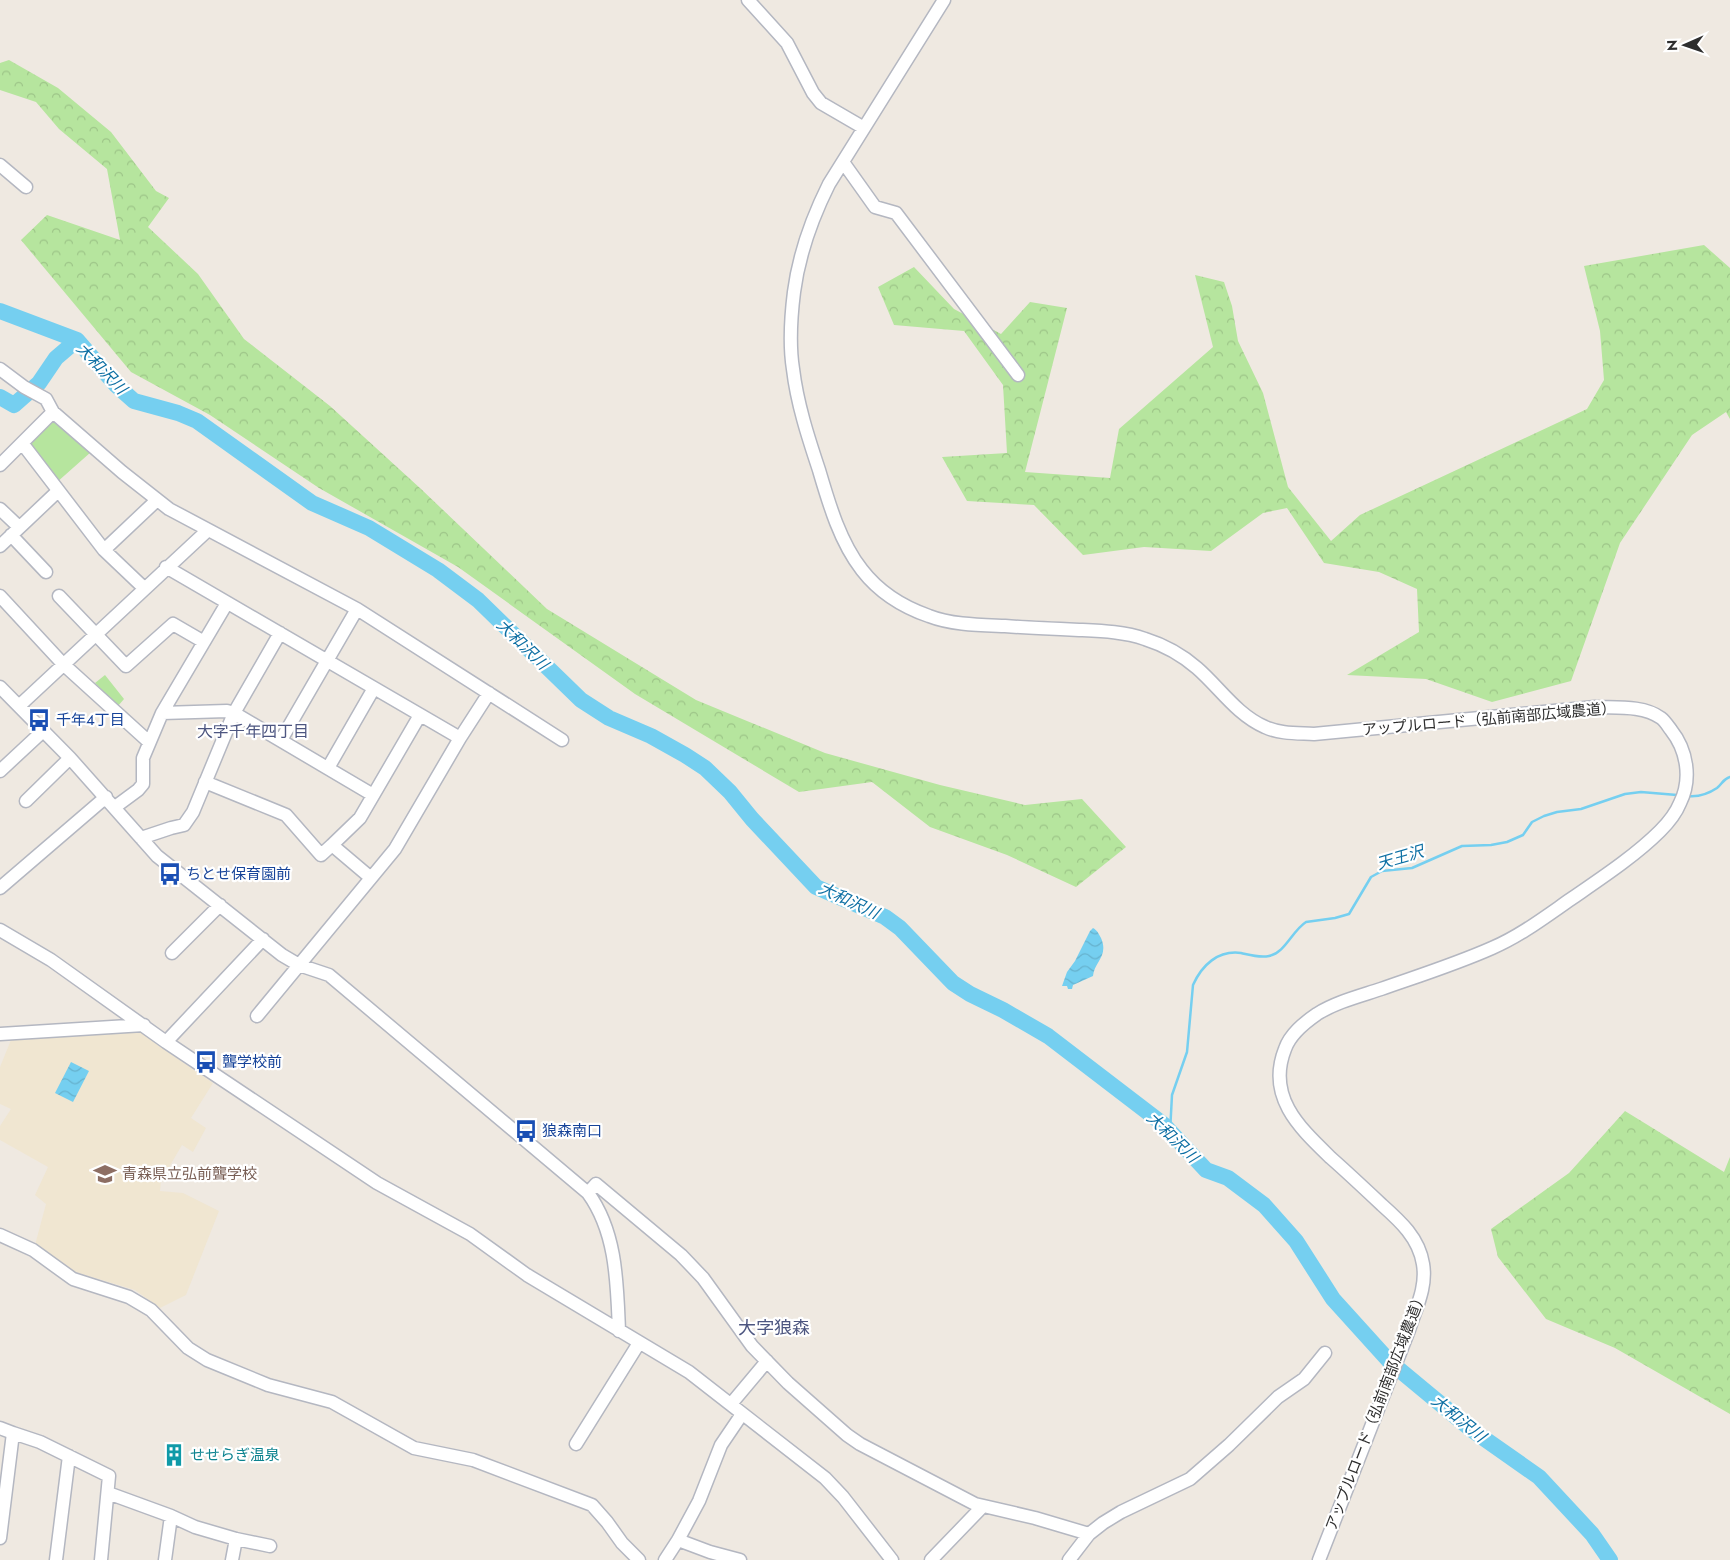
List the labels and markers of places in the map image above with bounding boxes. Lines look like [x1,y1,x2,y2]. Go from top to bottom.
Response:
bus stop icon: 千年4丁目 [26,707,52,733]
place label: 千年4丁目 [56,709,125,731]
bus stop icon: ちとせ保育園前 [157,861,183,887]
place label: ちとせ保育園前 [186,863,291,885]
bus stop icon: 聾学校前 [193,1049,219,1075]
place label: 聾学校前 [222,1051,282,1073]
bus stop icon: 狼森南口 [513,1118,539,1144]
place label: 狼森南口 [542,1120,602,1142]
school or university icon: 青森県立弘前聾学校 [92,1161,118,1187]
place label: 青森県立弘前聾学校 [122,1163,257,1185]
building icon: せせらぎ温泉 [161,1442,187,1468]
place label: せせらぎ温泉 [190,1444,280,1466]

